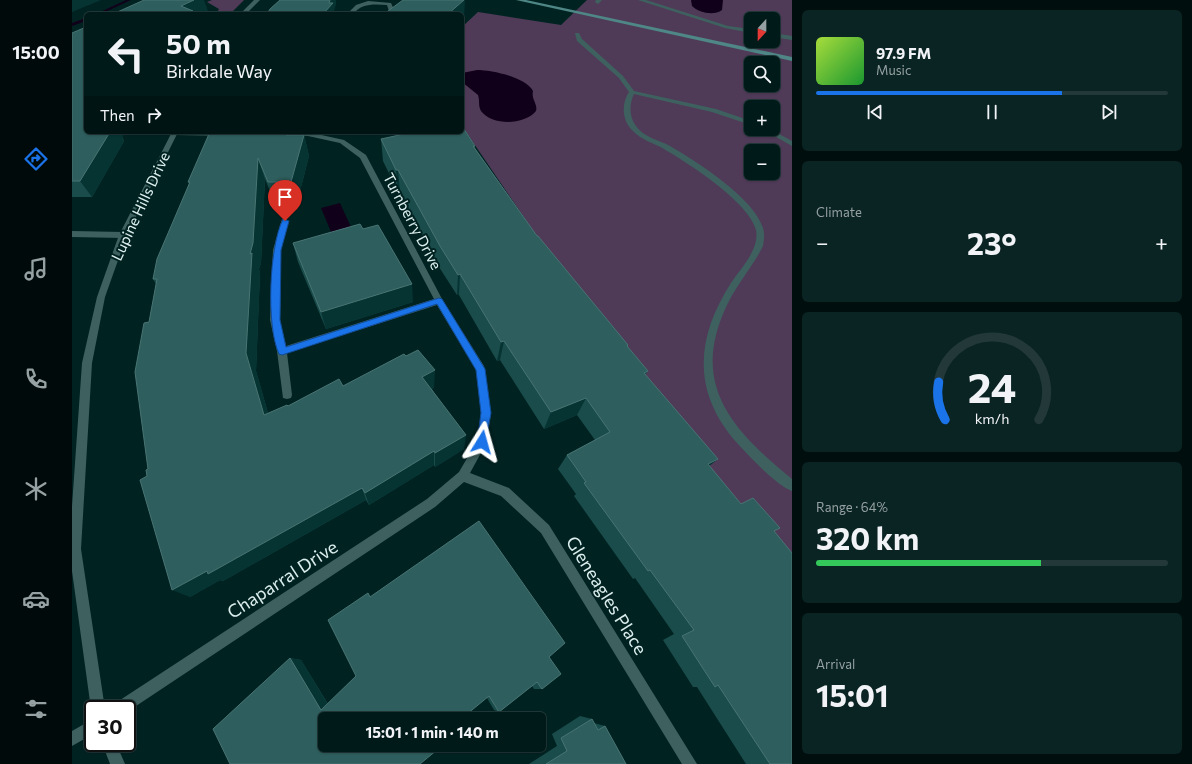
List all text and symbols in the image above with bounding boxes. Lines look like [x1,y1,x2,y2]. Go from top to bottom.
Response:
north arrow [744,12,780,48]
map controls [744,12,780,180]
text: 50 m [166,26,231,60]
icon: left [100,28,152,80]
text: 15:00 [12,41,60,63]
text: 97.9 FM [876,44,931,62]
button: search [744,56,780,92]
text: Birkdale Way [166,60,272,82]
text: Music [876,62,911,78]
button: + [744,100,780,136]
icon: previous [864,101,886,123]
icon: pause [981,101,1003,123]
icon: next [1098,101,1120,123]
icon: right [143,104,165,126]
text: Then [100,106,135,124]
button: − [744,144,780,180]
icon: directions [22,145,50,173]
street label: Lupine Hills Drive [107,149,173,263]
street label: Turnberry Drive [380,170,446,273]
pin [268,180,302,221]
icon: arrive [274,186,296,208]
text: Climate [816,204,862,220]
text: 23° [967,224,1017,261]
text: − [816,229,829,256]
text: + [1155,229,1168,256]
icon: music [22,255,50,283]
text: 24 [968,361,1016,412]
icon: phone [22,365,50,393]
text: km/h [975,409,1009,427]
position arrow [461,421,503,463]
icon: climate [22,475,50,503]
text: Range · 64% [816,499,888,515]
text: 320 km [816,519,919,556]
street label: Gleneagles Place [562,532,652,658]
street label: Chaparral Drive [223,535,341,623]
icon: car [22,585,50,613]
text: Arrival [816,656,855,672]
text: 15:01 [816,676,889,713]
icon: filters [22,695,50,723]
speed limit sign: 30 [84,700,136,752]
text: 15:01 · 1 min · 140 m [365,723,499,741]

